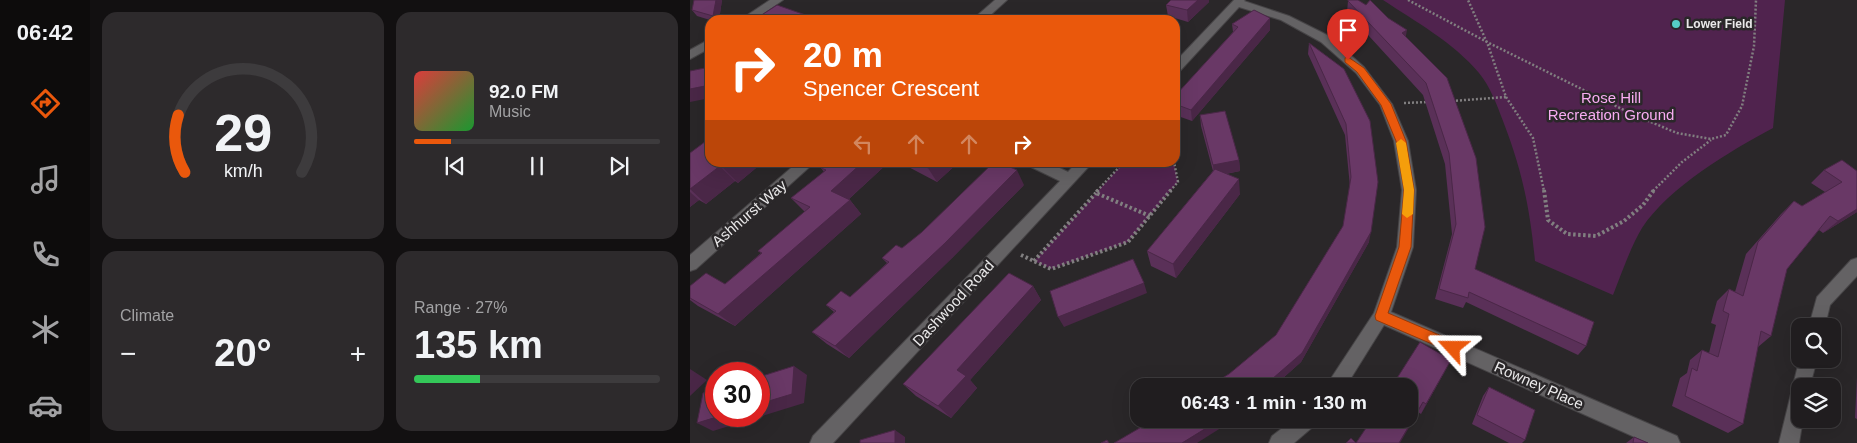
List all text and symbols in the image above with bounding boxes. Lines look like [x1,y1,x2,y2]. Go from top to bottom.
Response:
pin [1327,9,1369,60]
icon: arrive [1334,16,1362,44]
place label: Lower Field [1686,17,1753,31]
marker: Lower Field [1670,18,1682,30]
text: 06:42 [17,20,73,45]
icon: right [720,35,785,100]
text: 20 m [803,35,883,74]
text: Spencer Crescent [803,76,979,101]
text: 92.0 FM [489,81,559,102]
icon: directions [28,86,63,121]
park label: Rose Hill Recreation Ground [1548,89,1674,123]
text: Music [489,103,531,120]
text: 29 [214,104,272,162]
icon: left [849,130,877,158]
icon: ahead [902,130,930,158]
icon: ahead [955,130,983,158]
icon: right [1008,130,1036,158]
icon: previous [441,152,469,180]
icon: pause [523,152,551,180]
icon: next [605,152,633,180]
text: km/h [224,161,262,181]
icon: music [28,162,63,197]
street label: Ashhurst Way [708,176,790,250]
icon: phone [28,237,63,272]
street label: Dashwood Road [909,257,997,349]
text: Range · 27% [414,299,507,316]
text: Climate [120,307,174,324]
icon: climate [28,312,63,347]
map controls [1791,318,1841,428]
button: search [1791,318,1841,368]
position arrow [1426,321,1478,373]
text: 135 km [414,324,543,366]
text: 20° [214,332,272,374]
text: − [120,338,136,369]
text: + [350,338,366,369]
street label: Rowney Place [1492,358,1586,412]
speed limit sign: 30 [705,362,770,427]
button: layers [1791,378,1841,428]
icon: car [28,388,63,423]
text: 06:43 · 1 min · 130 m [1181,392,1367,413]

